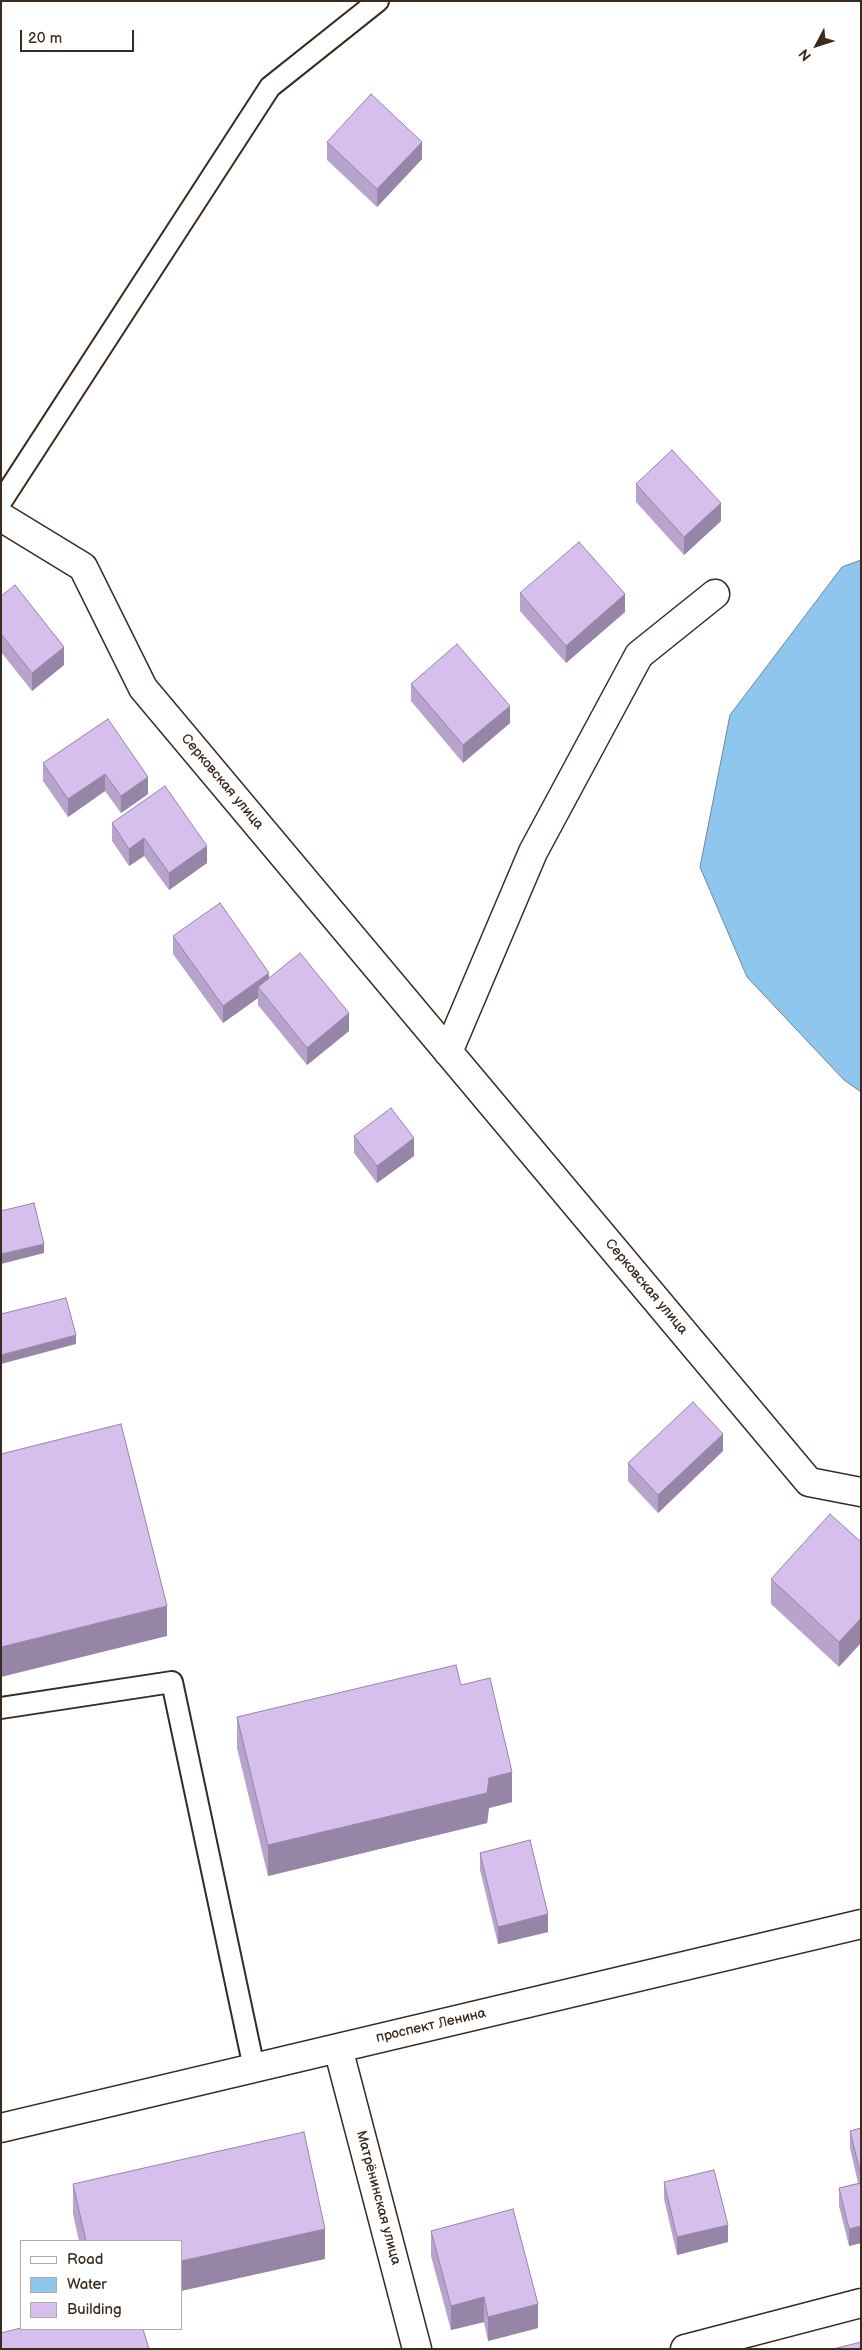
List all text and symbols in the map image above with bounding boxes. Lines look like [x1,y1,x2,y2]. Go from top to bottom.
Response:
scale bar [22,20,136,52]
north arrow [792,20,842,70]
text: 20 m [28,29,62,48]
text: N [795,45,815,64]
street label: Серковская улица [177,731,267,833]
street label: Серковская улица [601,1236,691,1338]
street label: проспект Ленина [374,2005,488,2047]
street label: Матрёнинская улица [352,2129,404,2267]
legend [20,2240,182,2330]
text: Road [67,2250,103,2269]
text: Water [67,2275,107,2294]
text: Building [67,2300,122,2319]

